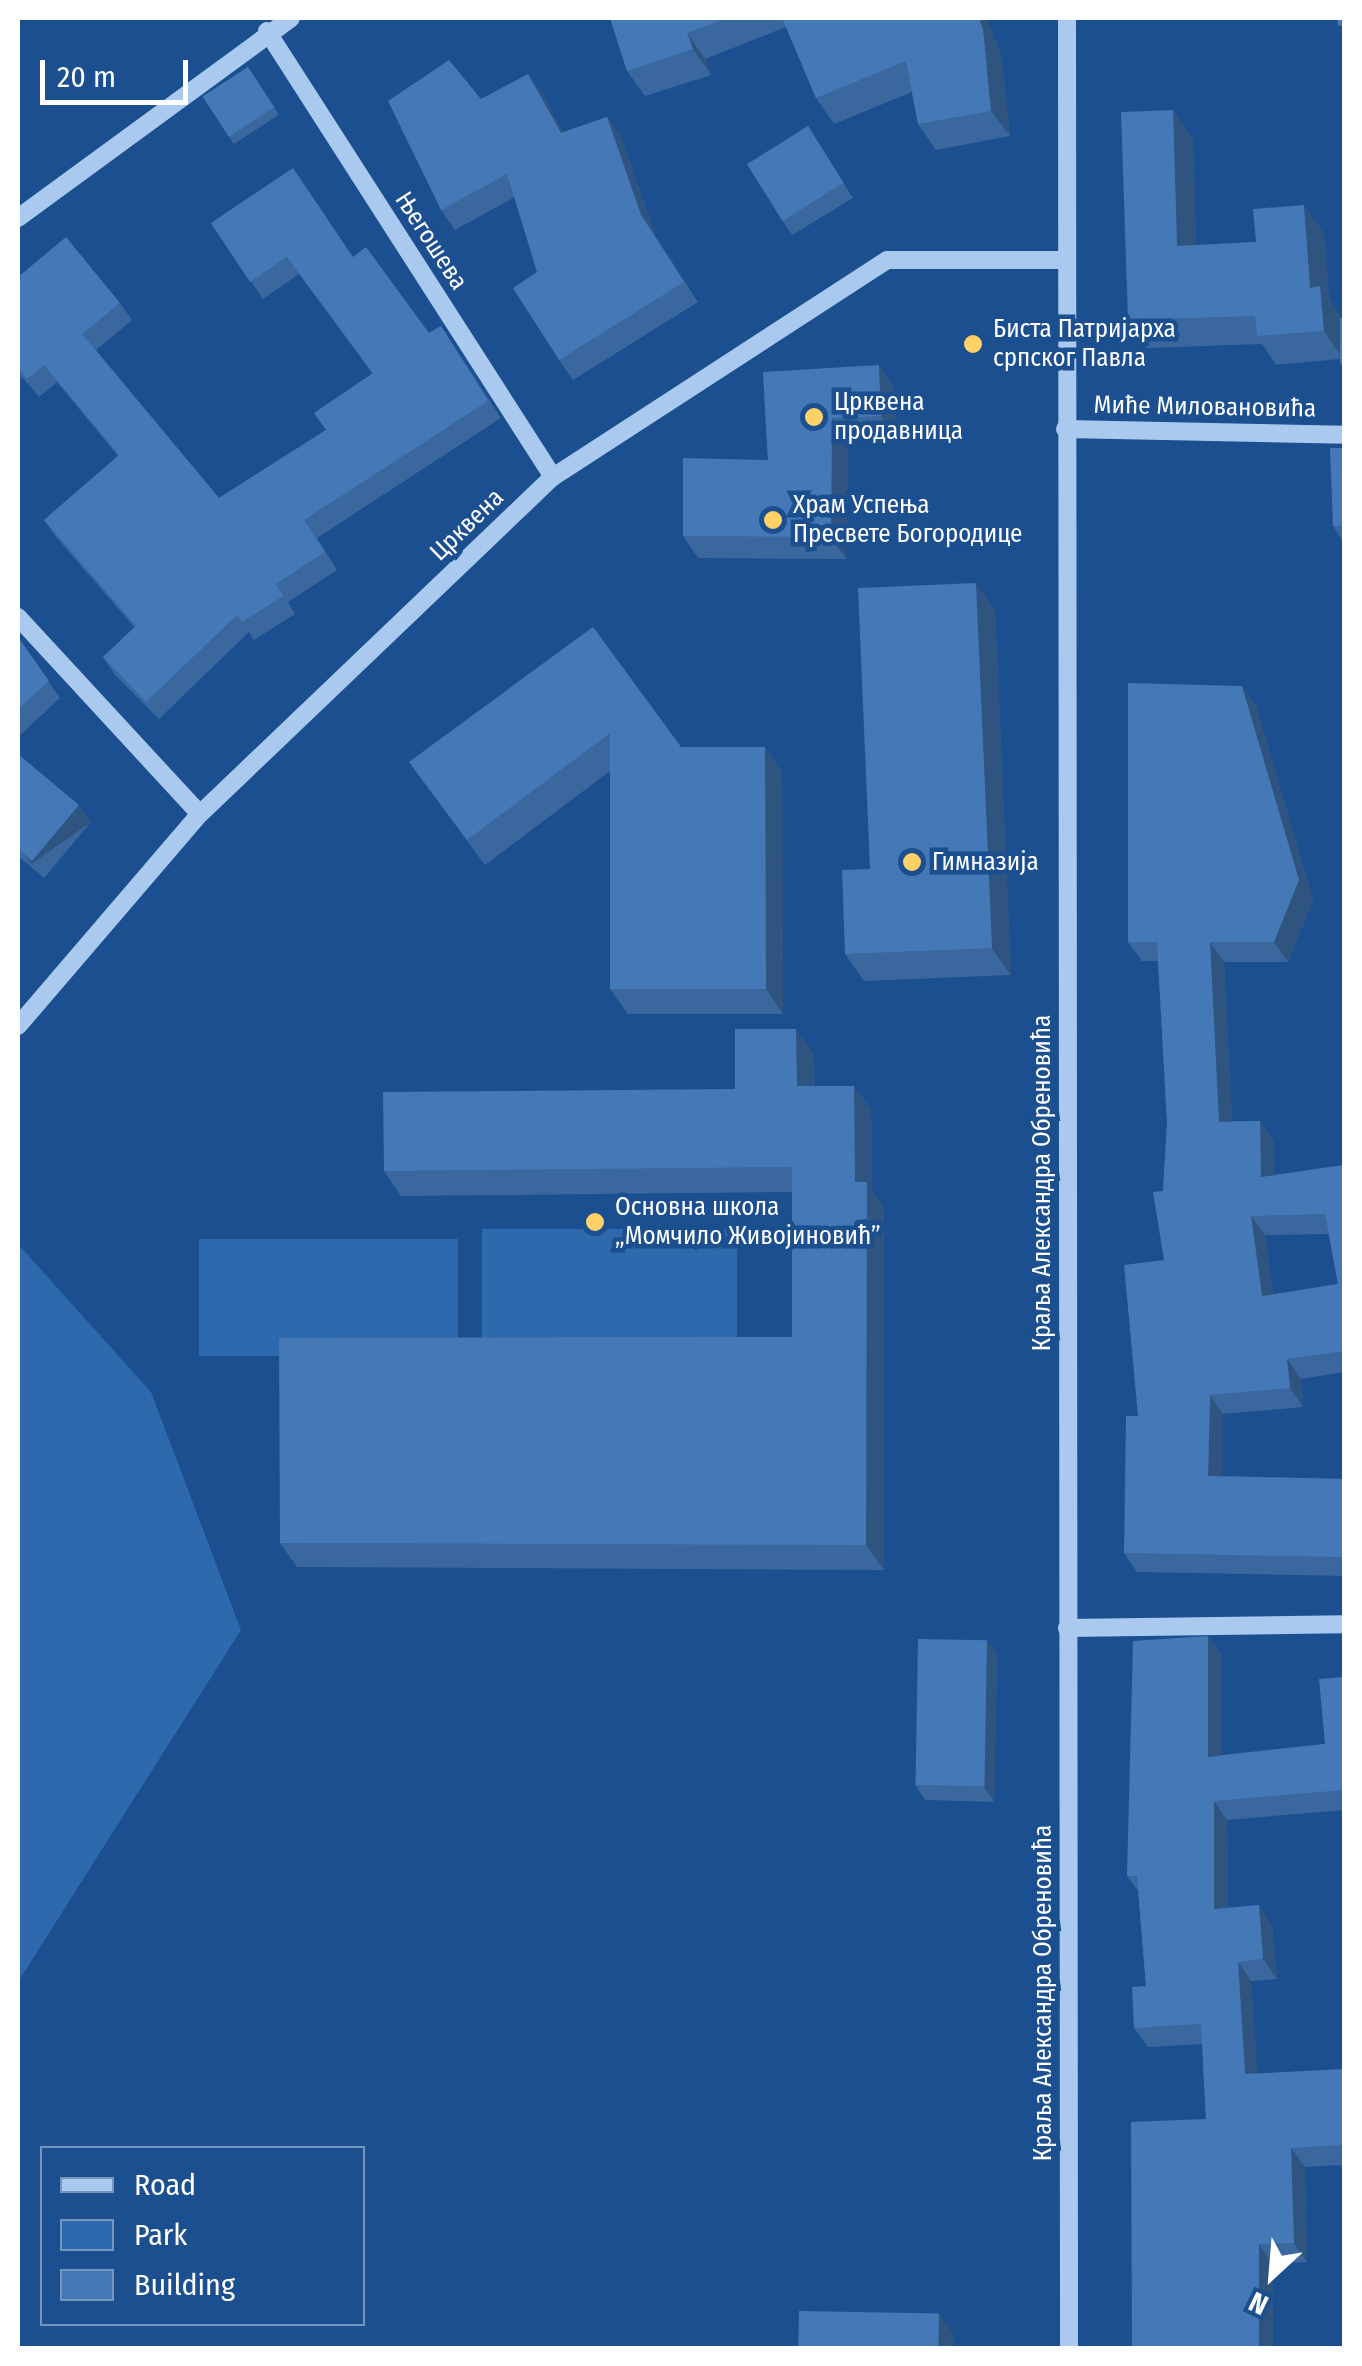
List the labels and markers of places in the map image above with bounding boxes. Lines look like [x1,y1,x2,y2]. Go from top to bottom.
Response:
place label: Биста Патријарха српског Павла [993,315,1176,374]
marker: Биста Патријарха српског Павла [962,333,984,355]
place label: Црквена продавница [834,388,963,447]
marker: Црквена продавница [803,406,825,428]
place label: Храм Успења Пресвете Богородице [793,491,1022,550]
marker: Храм Успења Пресвете Богородице [762,509,784,531]
place label: Гимназија [932,847,1039,877]
marker: Гимназија [901,851,923,873]
place label: Основна школа „Момчило Живојиновић” [615,1193,881,1252]
marker: Основна школа „Момчило Живојиновић” [584,1211,606,1233]

